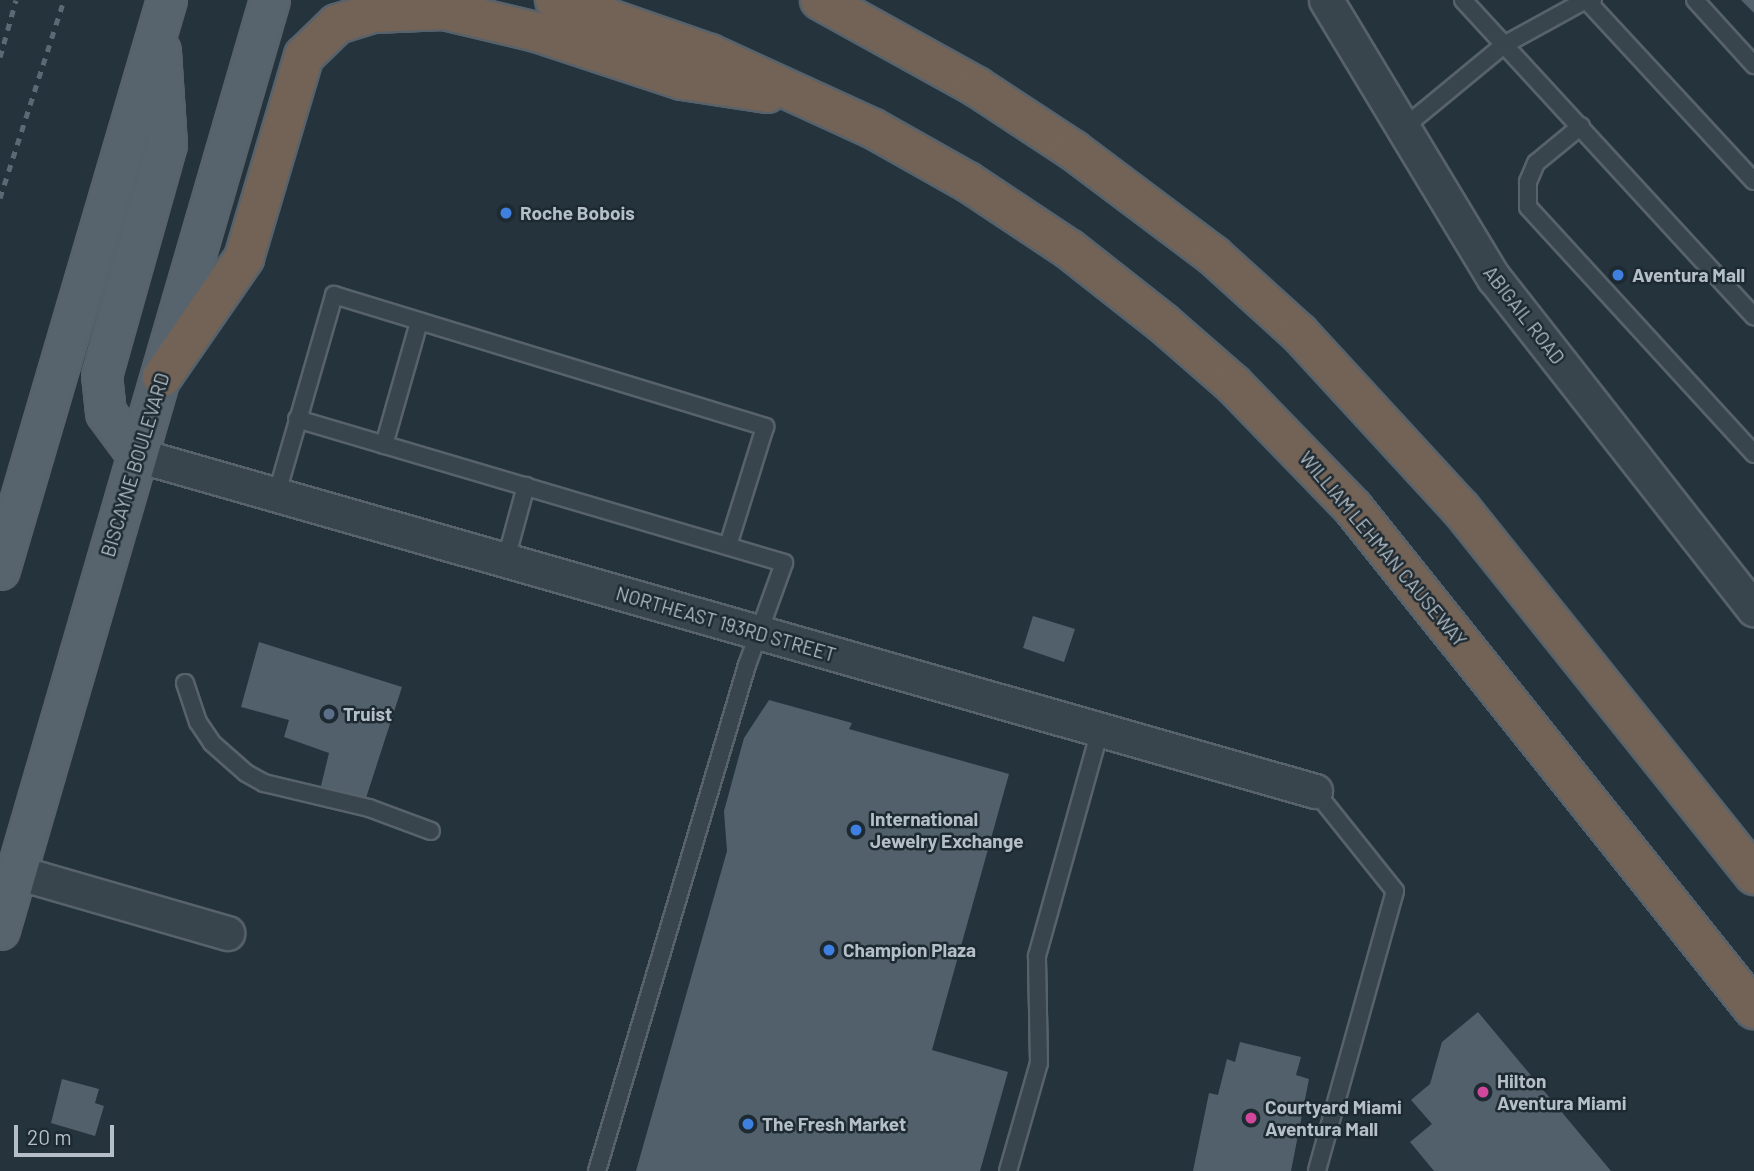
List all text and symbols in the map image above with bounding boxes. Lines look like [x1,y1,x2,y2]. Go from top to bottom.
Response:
place label: Roche Bobois [520,202,635,224]
marker: Roche Bobois [498,205,514,221]
street label: ABIGAIL ROAD [1479,262,1569,368]
place label: Aventura Mall [1632,264,1745,286]
marker: Aventura Mall [1610,267,1626,283]
street label: BISCAYNE BOULEVARD [96,370,174,560]
street label: WILLIAM LEHMAN CAUSEWAY [1295,447,1471,651]
street label: NORTHEAST 193RD STREET [613,582,839,666]
place label: Truist [343,703,392,725]
marker: Truist [321,706,337,722]
place label: International Jewelry Exchange [870,808,1024,852]
marker: International Jewelry Exchange [848,822,864,838]
place label: Champion Plaza [843,939,976,961]
marker: Champion Plaza [821,942,837,958]
place label: Hilton Aventura Miami [1497,1070,1627,1114]
marker: Hilton Aventura Miami [1475,1084,1491,1100]
place label: Courtyard Miami Aventura Mall [1265,1096,1402,1140]
marker: Courtyard Miami Aventura Mall [1243,1110,1259,1126]
scale bar [18,1112,117,1156]
place label: The Fresh Market [762,1113,906,1135]
marker: The Fresh Market [740,1116,756,1132]
text: 20 m [27,1124,72,1149]

